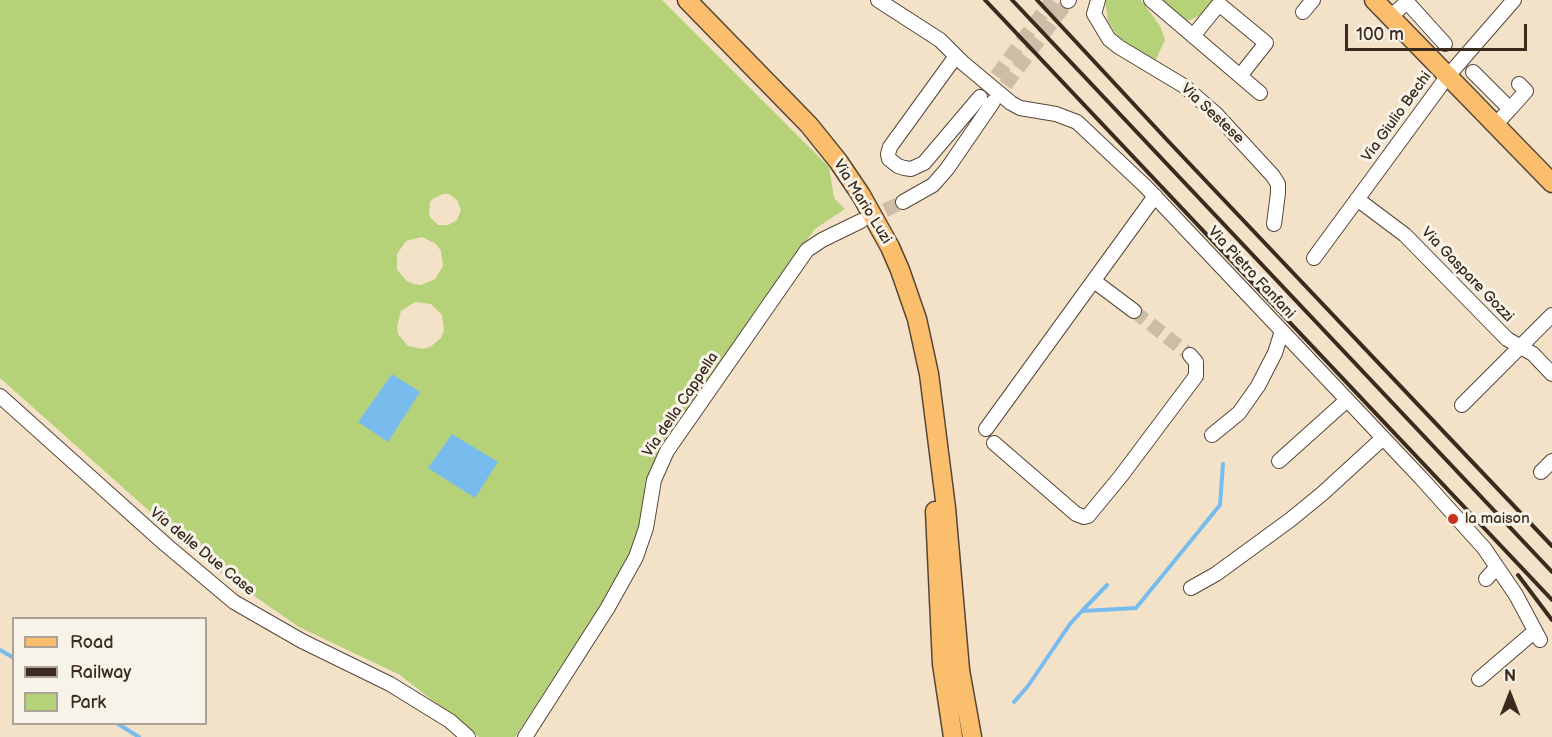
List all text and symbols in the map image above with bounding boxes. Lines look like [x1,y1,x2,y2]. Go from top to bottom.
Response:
scale bar [1348,12,1530,50]
text: 100 m [1356,24,1404,45]
street label: Via Giulio Bechi [1358,69,1436,165]
street label: Via Sestese [1177,80,1247,148]
street label: Via Mario Luzi [829,157,895,247]
street label: Via Pietro Fanfani [1204,223,1298,323]
street label: Via Gaspare Gozzi [1417,224,1517,326]
street label: Via della Cappella [639,349,723,461]
street label: Via delle Due Case [146,504,258,600]
place label: la maison [1465,510,1530,528]
marker: la maison [1446,512,1460,526]
legend [12,617,207,725]
text: Road [70,632,114,653]
text: Railway [70,662,132,683]
north arrow [1480,665,1540,725]
text: N [1504,667,1516,686]
text: Park [70,692,106,713]

